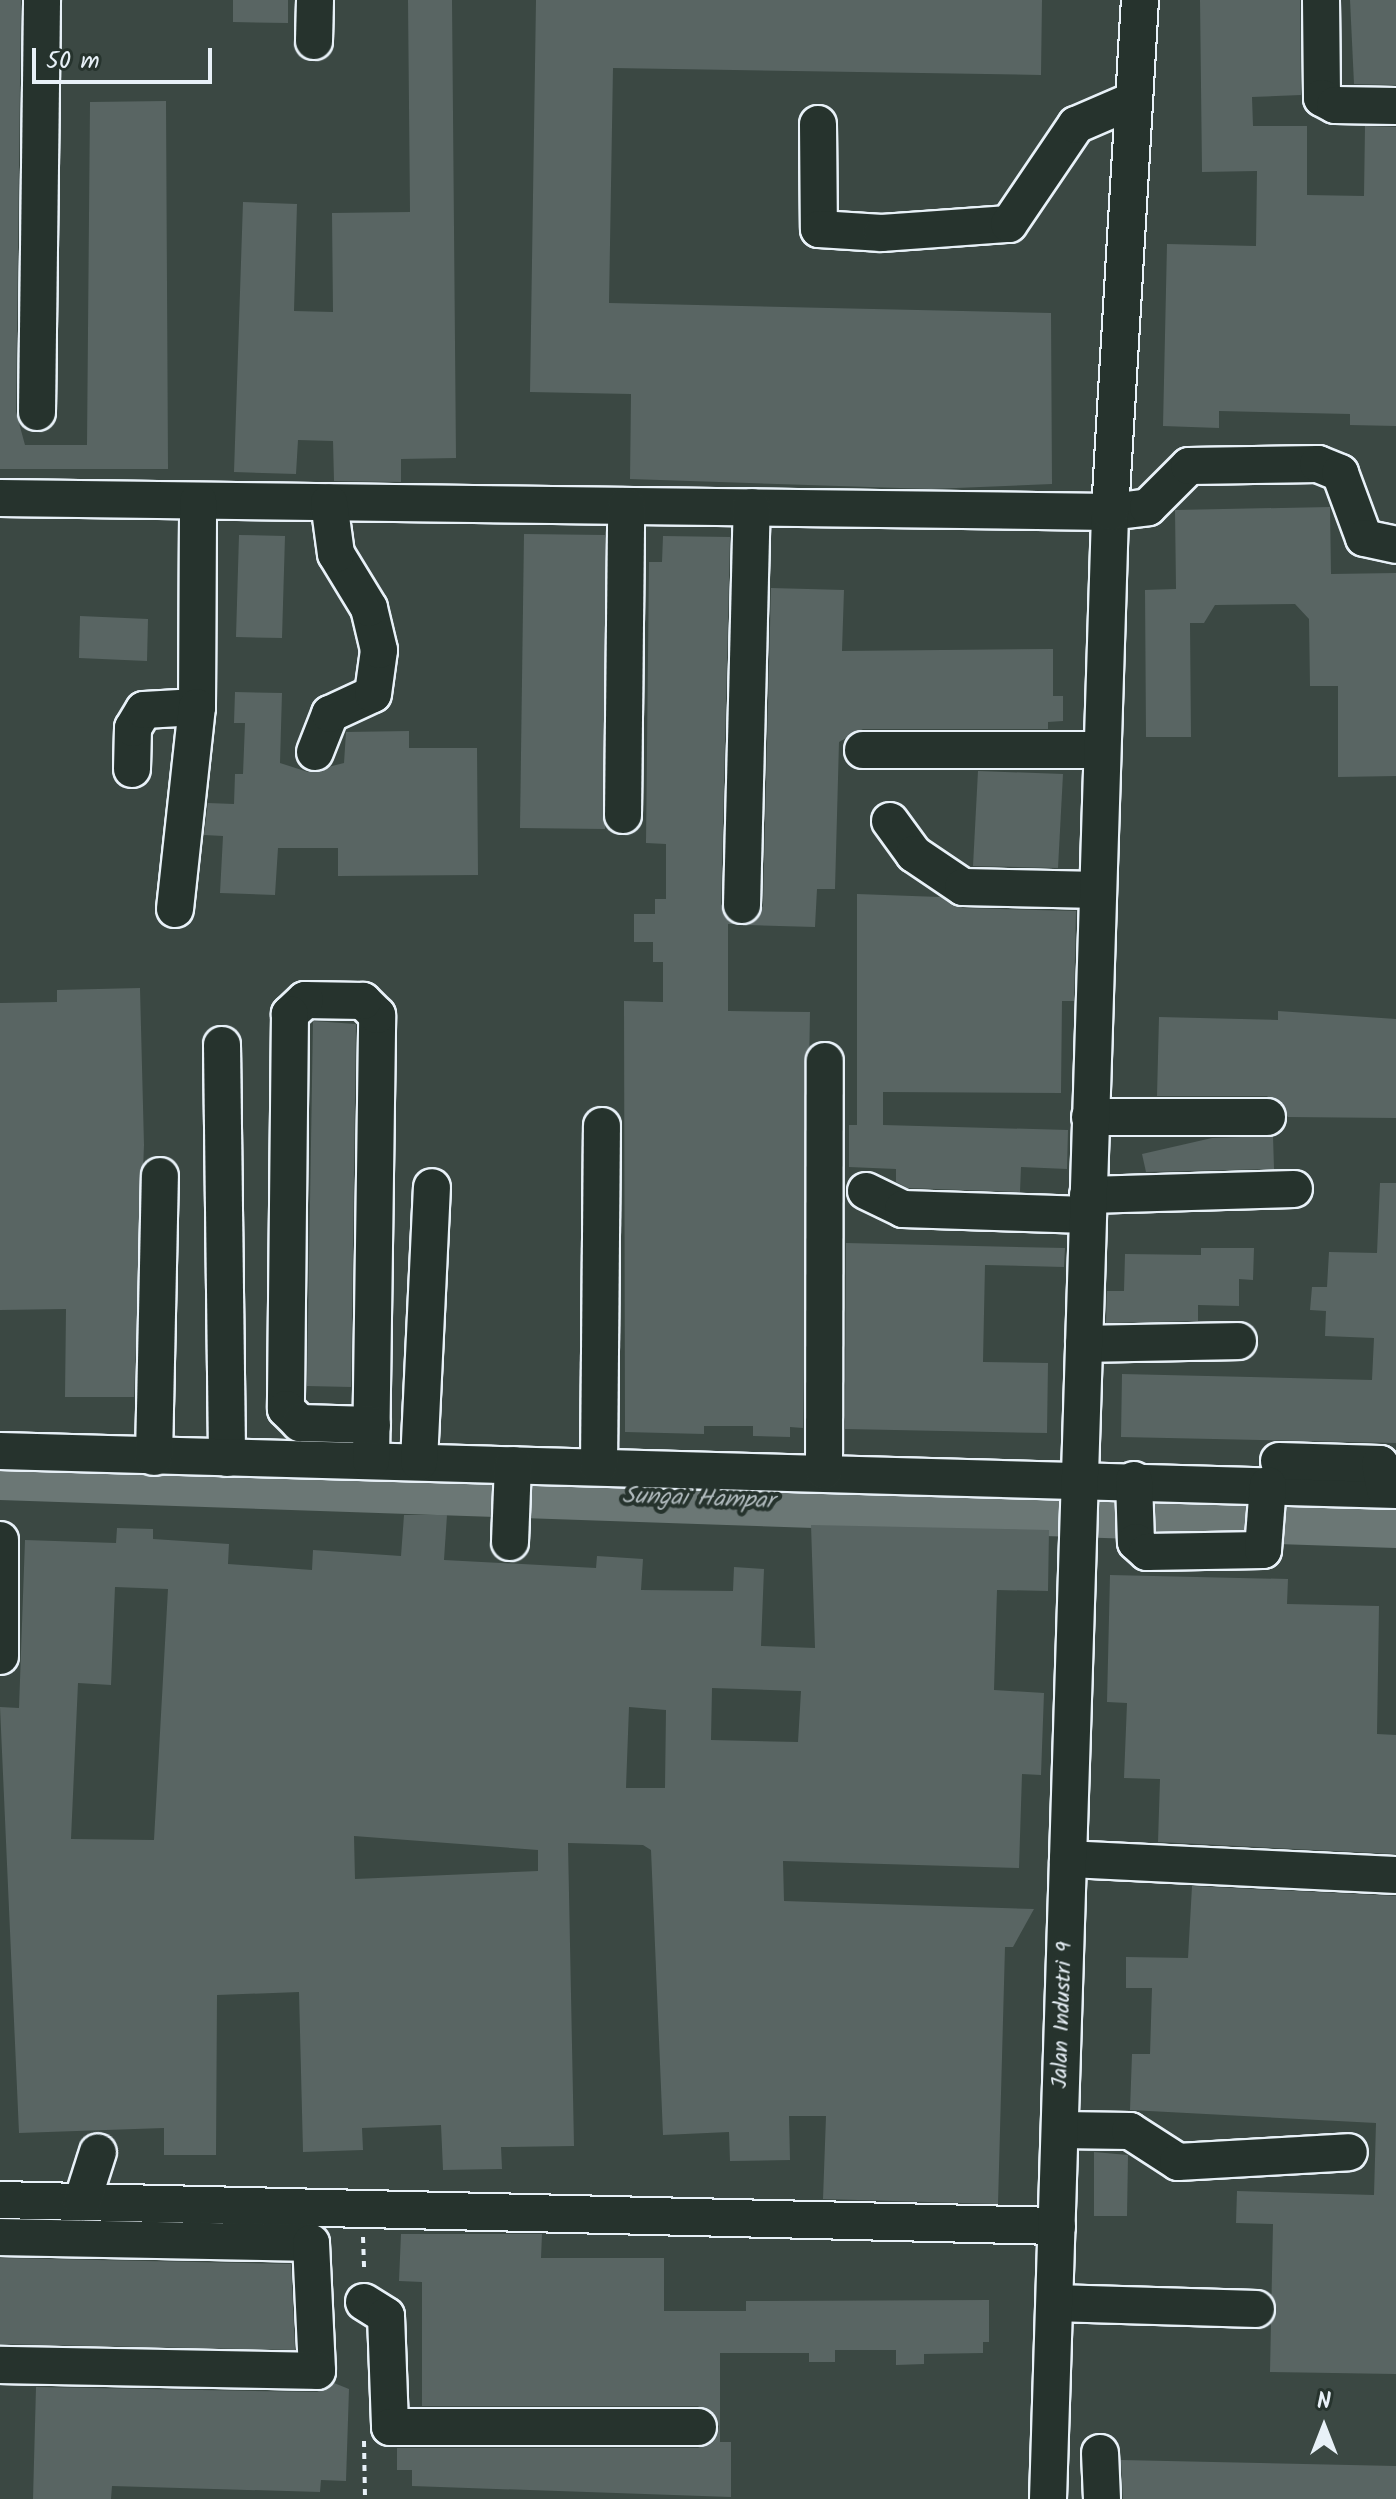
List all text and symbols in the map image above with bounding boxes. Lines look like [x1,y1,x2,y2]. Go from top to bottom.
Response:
scale bar [36,32,216,82]
text: 50 m [46,42,100,81]
water label: Sungai Hampar [621,1482,775,1516]
street label: Jalan Industri 9 [1047,1941,1079,2089]
text: N [1317,2385,1331,2420]
north arrow [1284,2387,1364,2467]

